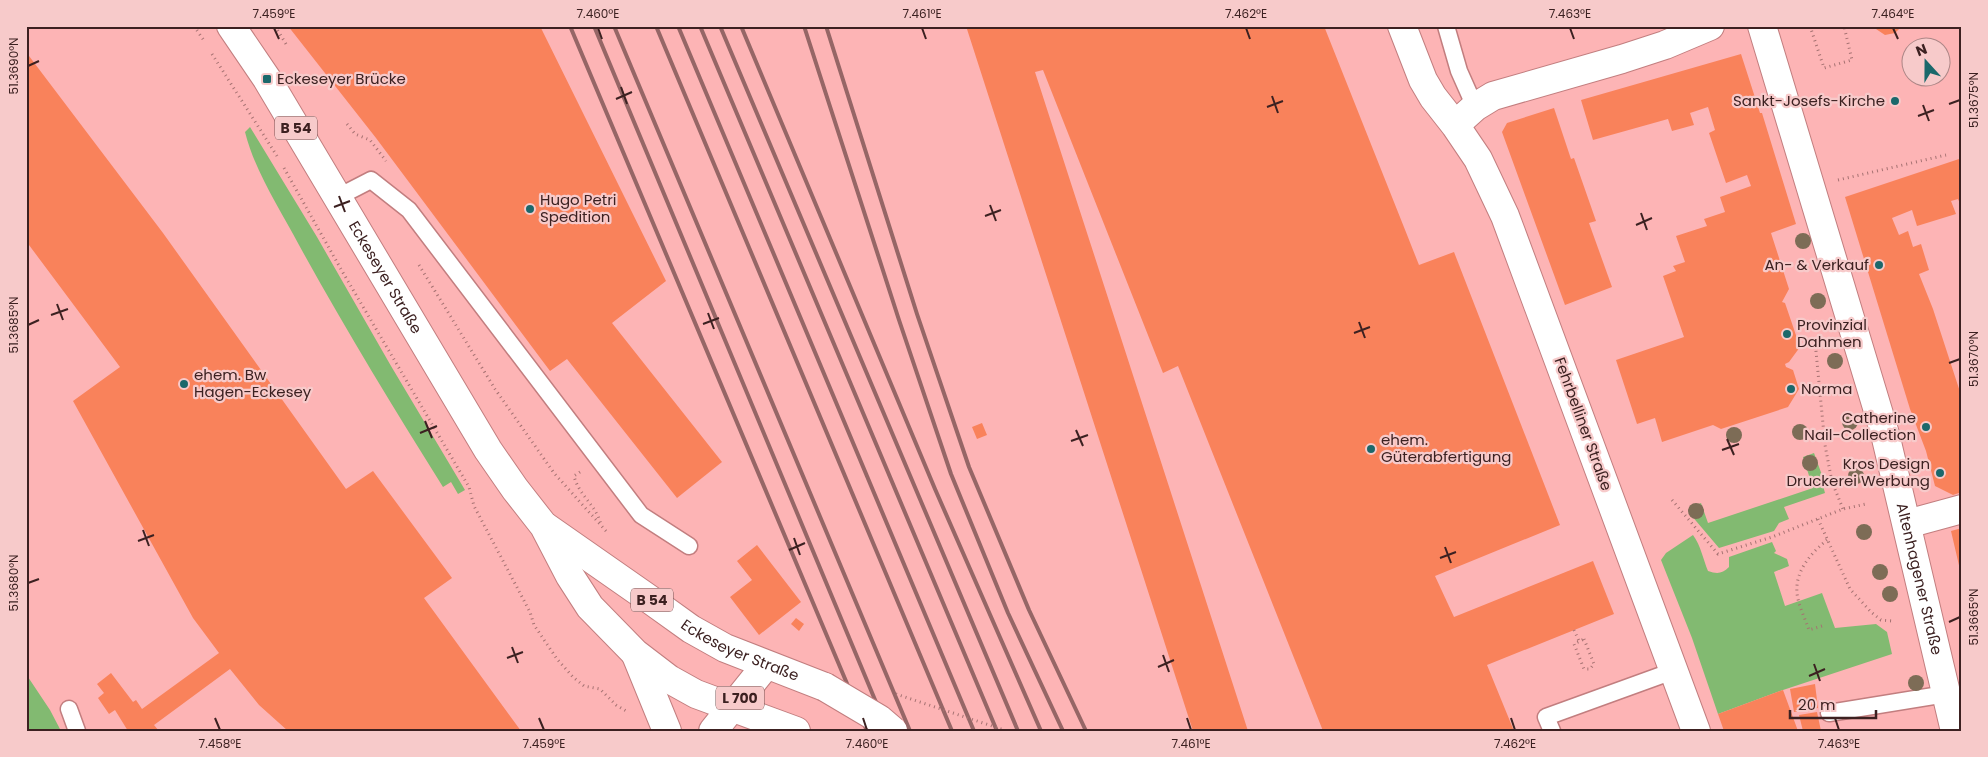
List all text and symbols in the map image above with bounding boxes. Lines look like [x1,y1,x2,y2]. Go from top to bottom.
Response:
text: 7.459°E [253,5,295,22]
text: 7.460°E [577,5,619,22]
text: 7.461°E [902,5,942,22]
text: 7.462°E [1225,5,1267,22]
text: 7.463°E [1549,5,1591,22]
text: 7.464°E [1872,5,1914,22]
text: 51.3690°N [5,37,22,95]
north arrow [1900,38,1950,88]
text: N [1913,39,1930,61]
place label: Eckeseyer Brücke [277,68,406,89]
text: 51.3675°N [1965,72,1982,128]
marker: Eckeseyer Brücke [261,73,273,85]
place label: Sankt-Josefs-Kirche [1733,90,1885,111]
marker: Sankt-Josefs-Kirche [1889,95,1901,107]
road number: B 54 [275,116,317,140]
place label: Hugo Petri Spedition [540,189,616,227]
marker: Hugo Petri Spedition [524,203,536,215]
street label: Eckeseyer Straße [344,217,427,337]
place label: An- & Verkauf [1764,254,1869,275]
marker: An- & Verkauf [1873,259,1885,271]
text: 51.3685°N [5,296,22,354]
place label: Provinzial Dahmen [1797,314,1867,352]
marker: Provinzial Dahmen [1781,328,1793,340]
text: 51.3670°N [1965,331,1982,387]
street label: Fehrbelliner Straße [1550,354,1617,493]
place label: ehem. Bw Hagen-Eckesey [194,364,312,402]
marker: ehem. Bw Hagen-Eckesey [178,378,190,390]
place label: Norma [1801,378,1852,399]
marker: Norma [1785,383,1797,395]
place label: Catherine Nail-Collection [1804,407,1916,445]
marker: Catherine Nail-Collection [1920,421,1932,433]
place label: ehem. Güterabfertigung [1381,429,1511,467]
marker: ehem. Güterabfertigung [1365,443,1377,455]
place label: Kros Design Druckerei Werbung [1786,453,1930,491]
marker: Kros Design Druckerei Werbung [1934,467,1946,479]
street label: Altenhagener Straße [1892,501,1948,657]
text: 51.3680°N [5,554,22,612]
road number: B 54 [631,588,673,612]
text: 51.3665°N [1965,588,1982,646]
street label: Eckeseyer Straße [677,614,802,686]
road number: L 700 [716,686,764,710]
scale bar [1790,687,1877,719]
text: 20 m [1798,694,1836,715]
text: 7.458°E [199,735,241,752]
text: 7.459°E [523,735,565,752]
text: 7.460°E [846,735,888,752]
text: 7.461°E [1171,735,1211,752]
text: 7.462°E [1494,735,1536,752]
text: 7.463°E [1818,735,1860,752]

